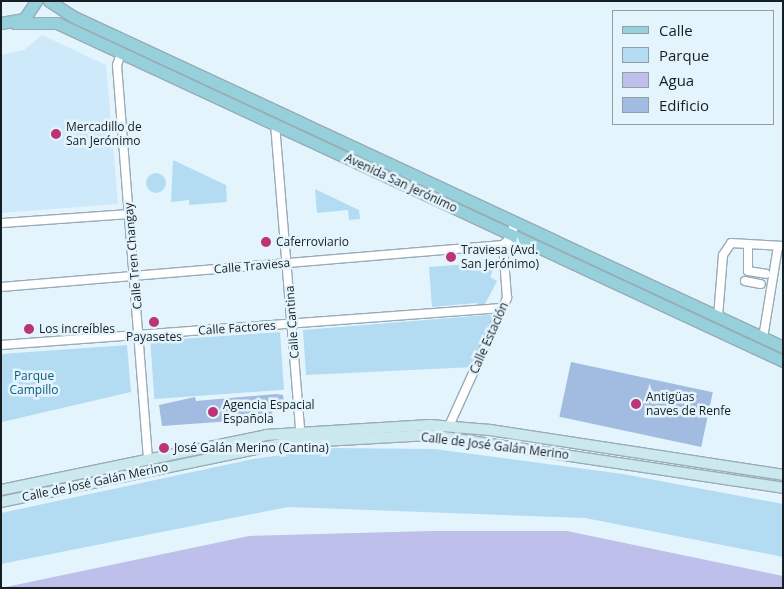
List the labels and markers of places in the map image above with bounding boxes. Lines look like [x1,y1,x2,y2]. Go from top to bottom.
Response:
place label: Mercadillo de San Jerónimo [66,120,142,148]
marker: Mercadillo de San Jerónimo [50,128,62,140]
place label: Caferroviario [276,235,349,249]
marker: Caferroviario [260,236,272,248]
place label: Traviesa (Avd. San Jerónimo) [461,243,539,271]
marker: Traviesa (Avd. San Jerónimo) [445,251,457,263]
marker: Payasetes [148,316,160,328]
place label: Los increíbles [39,322,115,336]
marker: Los increíbles [23,323,35,335]
place label: Payasetes [126,330,182,344]
place label: Antigüas naves de Renfe [646,390,731,418]
place label: Agencia Espacial Española [223,398,315,426]
marker: Antigüas naves de Renfe [630,398,642,410]
marker: Agencia Espacial Española [207,406,219,418]
place label: José Galán Merino (Cantina) [174,441,329,455]
marker: José Galán Merino (Cantina) [158,442,170,454]

